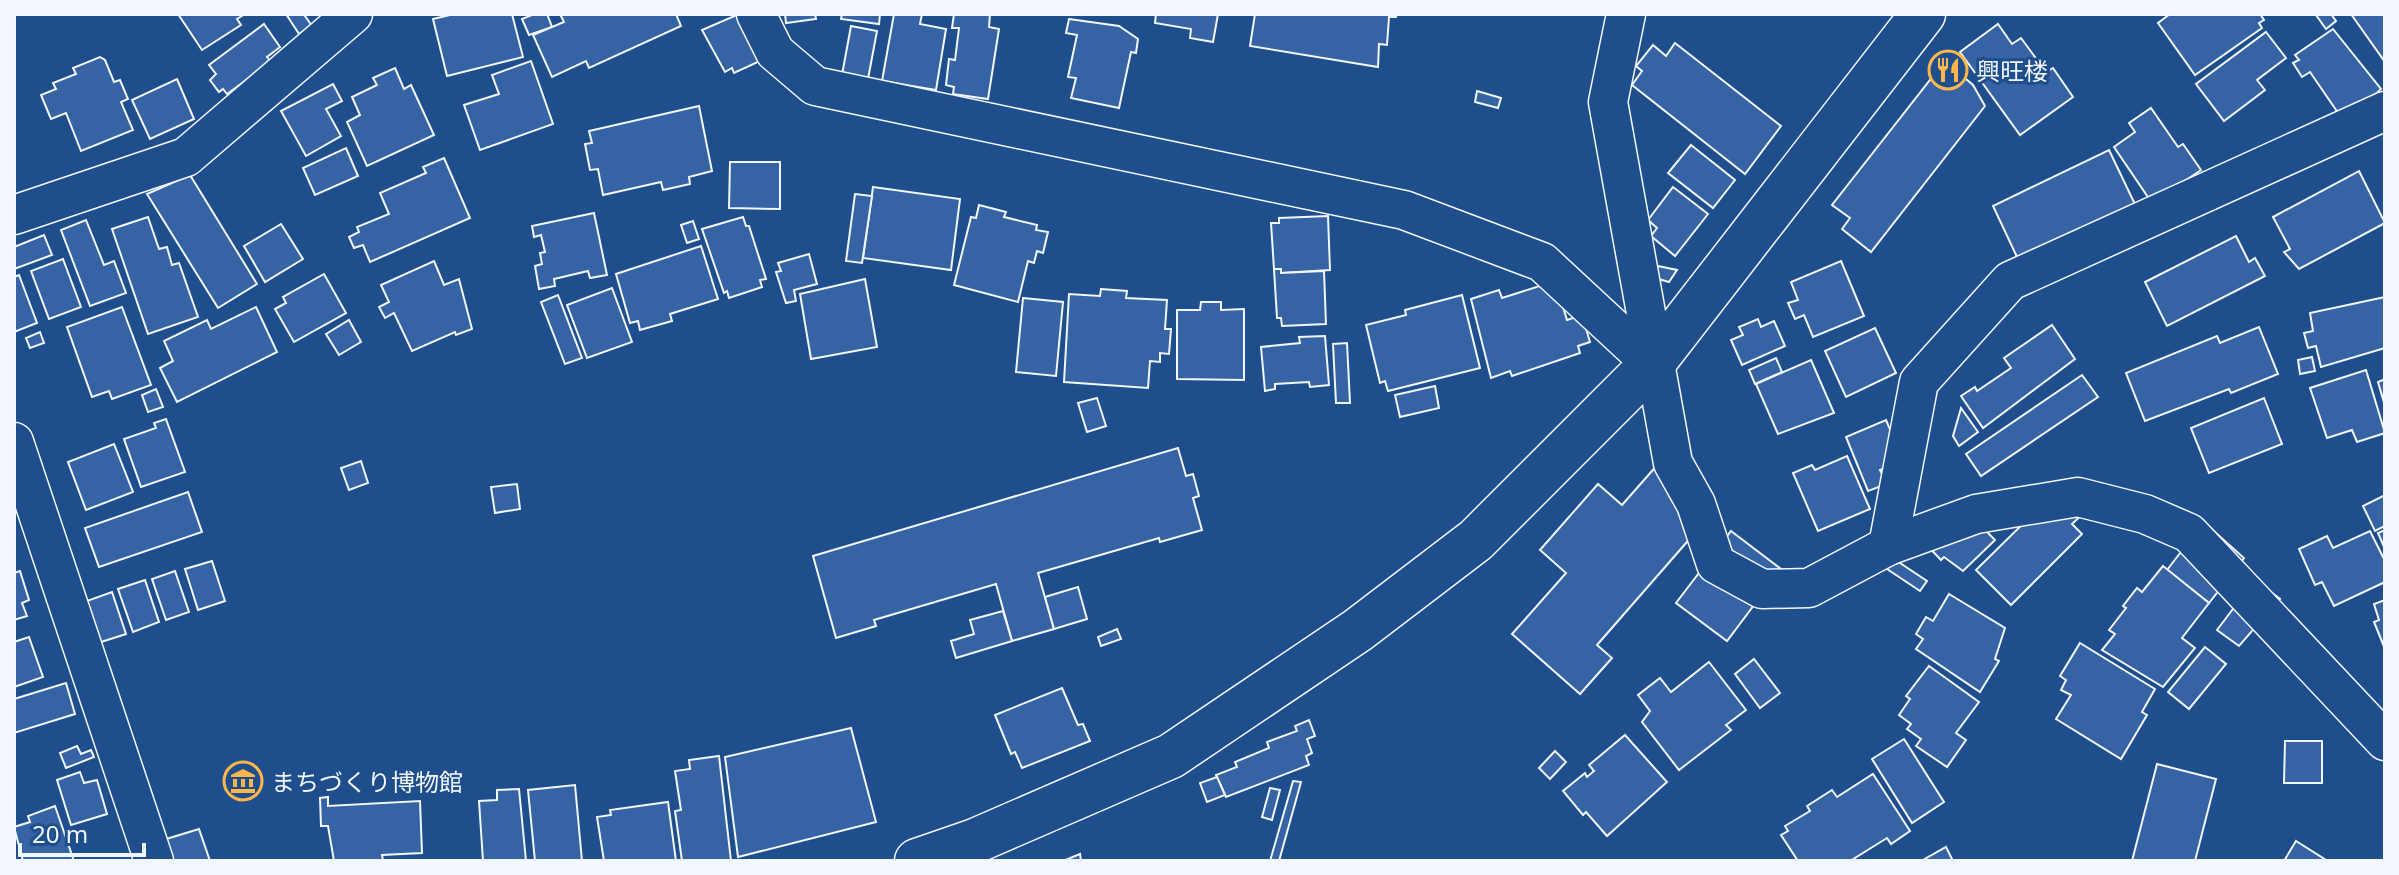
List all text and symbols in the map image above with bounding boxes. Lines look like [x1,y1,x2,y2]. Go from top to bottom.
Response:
restaurant icon: 興旺楼 [1927,49,1969,91]
place label: 興旺楼 [1976,54,2048,87]
museum icon: まちづくり博物館 [222,760,264,802]
place label: まちづくり博物館 [271,765,463,798]
scale bar [20,807,144,857]
text: 20 m [32,817,88,850]

